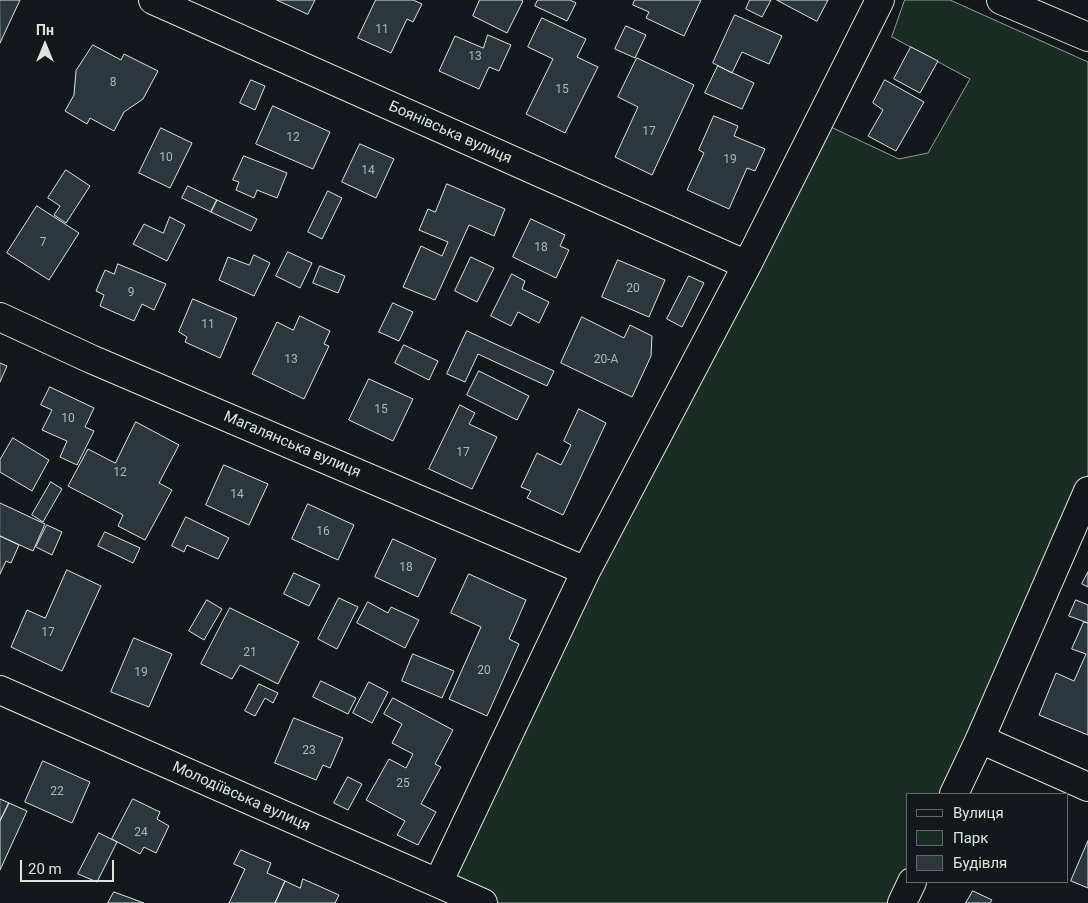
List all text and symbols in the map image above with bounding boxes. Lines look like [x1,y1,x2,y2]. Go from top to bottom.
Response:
north arrow [20,20,70,70]
text: Пн [36,22,54,38]
house number: 11 [375,23,389,37]
house number: 13 [468,50,482,64]
house number: 8 [110,76,116,90]
house number: 15 [555,83,569,97]
street label: Боянівська вулиця [386,98,514,168]
house number: 17 [642,125,656,139]
house number: 12 [286,131,300,145]
house number: 10 [159,151,173,165]
house number: 19 [723,153,737,167]
house number: 14 [361,164,375,178]
house number: 7 [40,236,46,250]
house number: 18 [534,241,548,255]
house number: 20 [626,282,640,296]
house number: 9 [128,286,134,300]
house number: 11 [201,318,215,332]
house number: 13 [284,353,298,367]
house number: 20-А [594,353,618,367]
house number: 15 [374,403,388,417]
street label: Магалянська вулиця [221,408,363,482]
house number: 10 [61,412,75,426]
house number: 17 [456,446,470,460]
house number: 12 [113,466,127,480]
house number: 14 [230,488,244,502]
house number: 16 [316,525,330,539]
house number: 18 [399,561,413,575]
house number: 17 [41,626,55,640]
house number: 21 [243,646,257,660]
house number: 20 [477,664,491,678]
house number: 19 [134,666,148,680]
house number: 23 [302,744,316,758]
street label: Молодіївська вулиця [169,758,313,836]
house number: 25 [396,777,410,791]
house number: 22 [50,785,64,799]
legend [906,793,1068,883]
text: Вулиця [953,804,1004,822]
house number: 24 [134,826,148,840]
text: Парк [953,829,988,847]
scale bar [22,850,116,882]
text: Будівля [953,854,1007,872]
text: 20 m [28,860,62,878]

